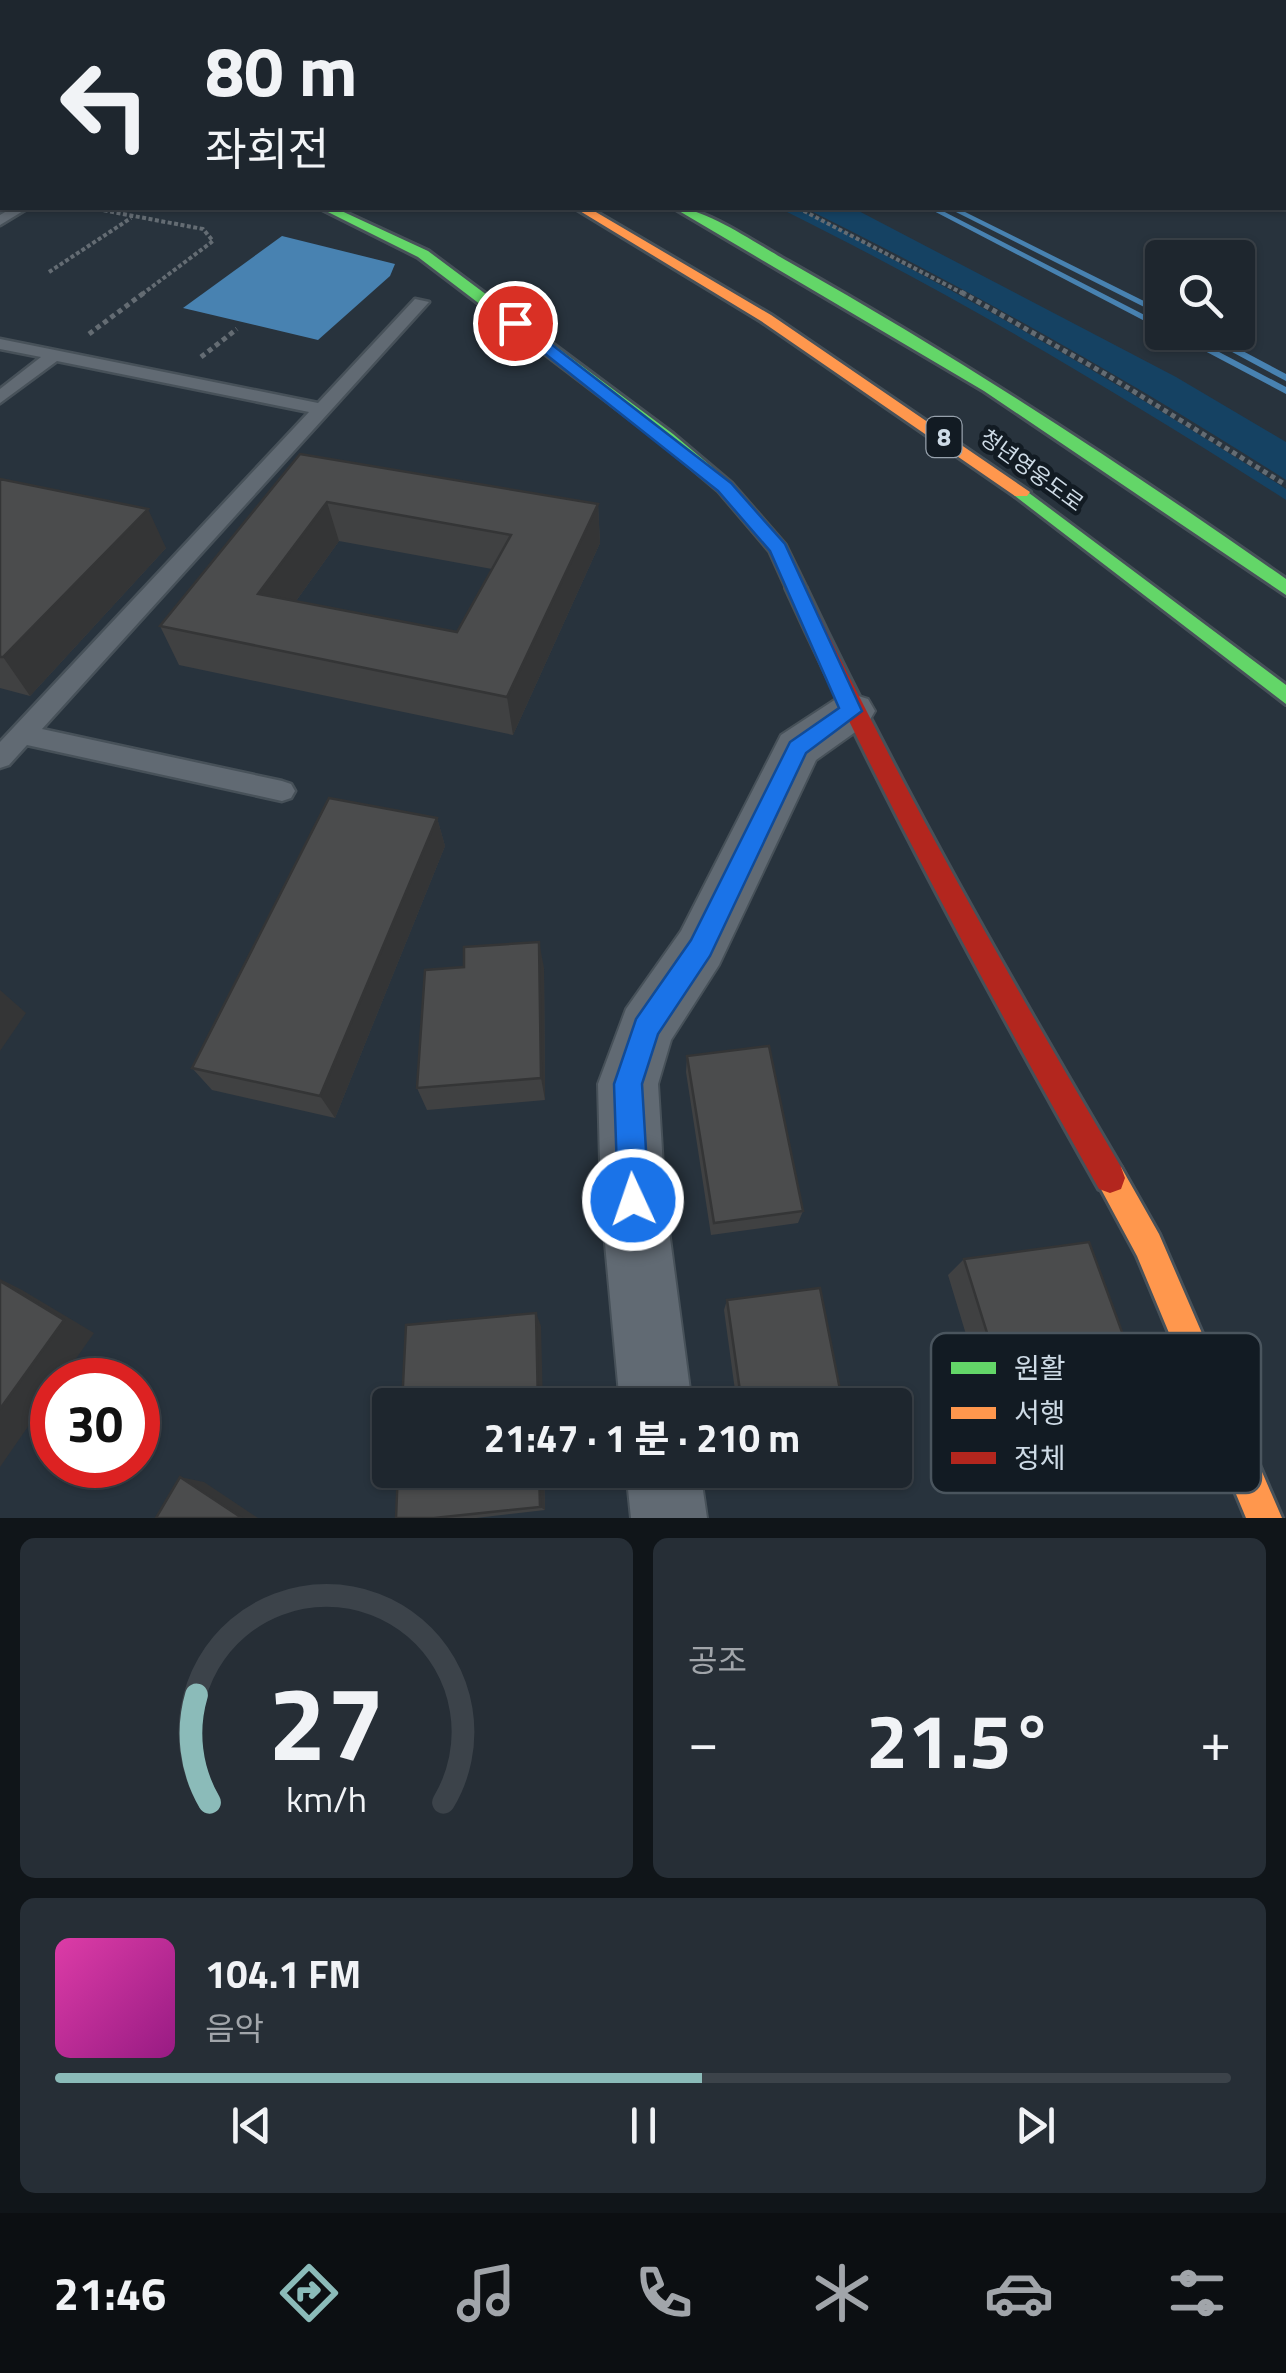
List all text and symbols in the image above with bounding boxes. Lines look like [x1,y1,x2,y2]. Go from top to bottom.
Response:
text: 80 m [205,17,358,123]
icon: left [40,40,170,170]
text: 좌회전 [205,114,329,182]
map controls [1145,240,1255,350]
button: search [1145,240,1255,350]
pin [473,281,558,366]
icon: arrive [488,296,543,351]
road number: 8 [926,417,962,457]
street label: 청년영웅도로 [973,421,1091,519]
position arrow [581,1148,685,1252]
legend [931,1333,1261,1493]
text: 원활 [1014,1346,1066,1389]
speed limit sign: 30 [30,1358,160,1488]
text: 서행 [1014,1391,1066,1434]
text: 21:47 · 1 분 · 210 m [484,1409,800,1467]
text: 정체 [1014,1436,1066,1479]
text: 공조 [688,1636,747,1684]
text: 27 [268,1642,385,1800]
text: 21.5° [866,1683,1053,1797]
text: − [688,1699,719,1782]
text: + [1200,1699,1231,1782]
text: km/h [286,1771,367,1826]
text: 104.1 FM [205,1945,361,2003]
text: 음악 [205,2004,264,2052]
icon: previous [224,2098,279,2153]
icon: pause [616,2098,671,2153]
icon: next [1008,2098,1063,2153]
icon: directions [274,2258,344,2328]
icon: music [451,2258,521,2328]
icon: phone [629,2258,699,2328]
icon: climate [807,2258,877,2328]
icon: car [984,2258,1054,2328]
icon: filters [1162,2258,1232,2328]
text: 21:46 [54,2259,166,2327]

